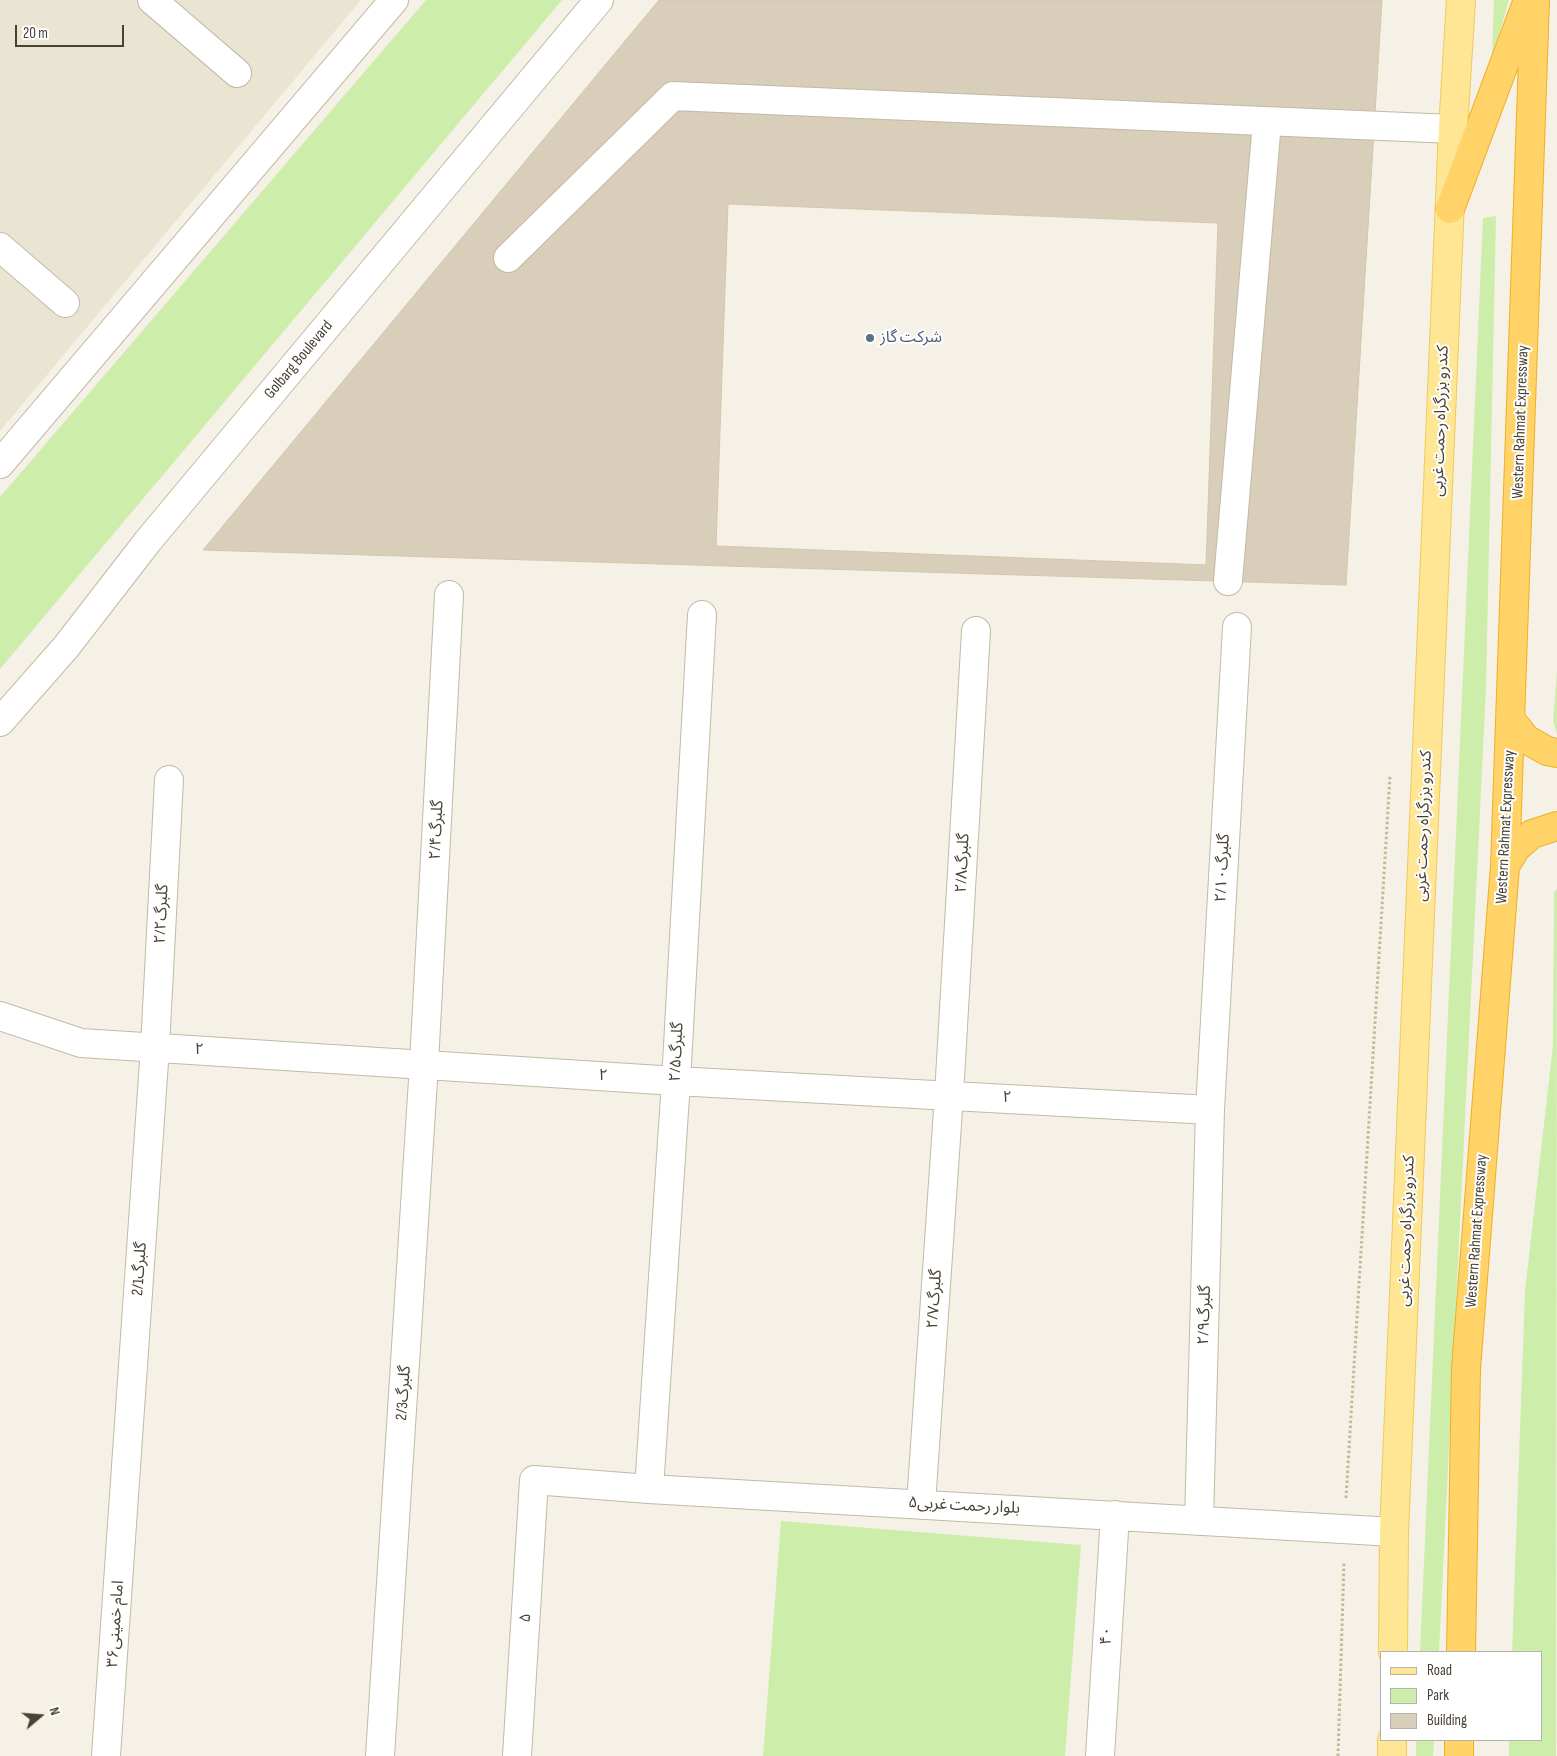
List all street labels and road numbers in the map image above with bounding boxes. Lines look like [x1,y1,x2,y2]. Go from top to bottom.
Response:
street label: Golbarg Boulevard [261,317,337,403]
street label: کندرو بزرگراه رحمت غربی [1429,345,1453,497]
street label: Western Rahmat Expressway [1509,345,1533,499]
street label: کندرو بزرگراه رحمت غربی [1412,750,1436,902]
street label: Western Rahmat Expressway [1492,750,1520,904]
street label: گلبرگ۲/۴ [426,800,448,860]
street label: گلبرگ۲/۸ [952,833,974,893]
street label: گلبرگ۲/۱۰ [1212,833,1234,903]
street label: گلبرگ۲/۲ [151,884,173,944]
street label: گلبرگ۲/۵ [666,1022,688,1082]
street label: ۲ [194,1040,204,1060]
street label: ۲ [598,1066,608,1086]
street label: ۲ [1002,1088,1012,1108]
street label: Western Rahmat Expressway [1462,1154,1492,1308]
street label: کندرو بزرگراه رحمت غربی [1395,1155,1419,1307]
street label: 2/1گلبرگ [129,1241,151,1297]
street label: گلبرگ۲/۷ [923,1269,947,1329]
street label: گلبرگ۲/۹ [1194,1285,1216,1345]
street label: 2/3گلبرگ [393,1365,415,1421]
street label: بلوار رحمت غربی۵ [908,1493,1020,1519]
street label: امام خمینی۳۶ [103,1580,129,1668]
street label: ۵ [516,1613,536,1623]
street label: ۴۰ [1097,1626,1117,1646]

